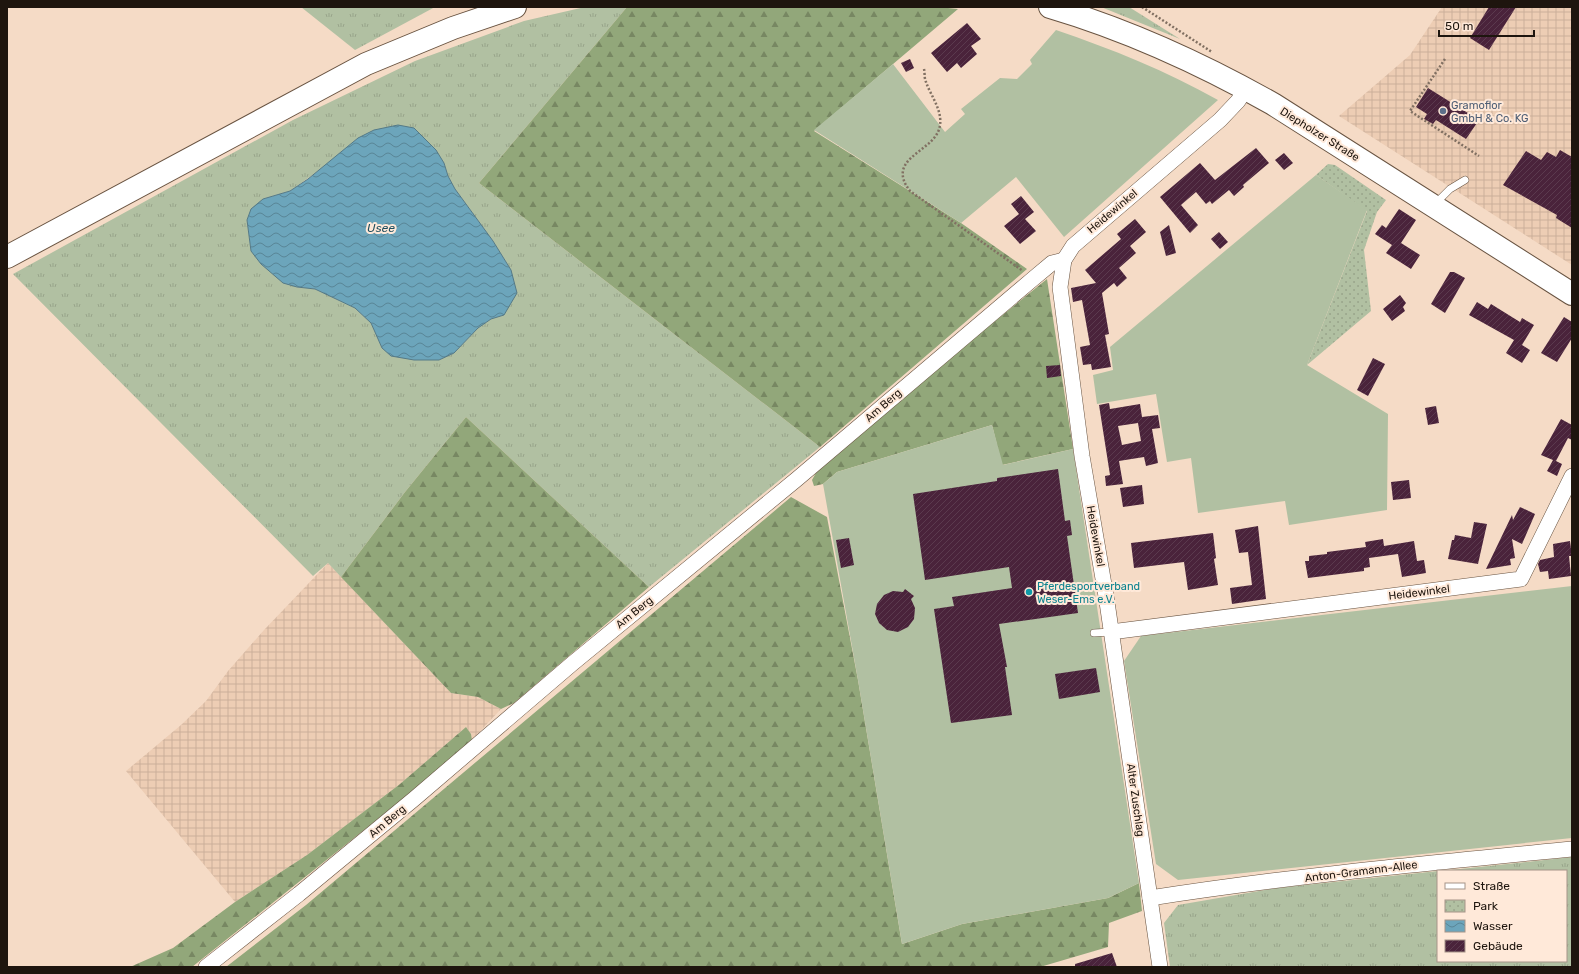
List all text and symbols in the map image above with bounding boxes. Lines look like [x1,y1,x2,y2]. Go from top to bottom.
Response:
scale bar [1439,12,1534,38]
text: 50 m [1445,19,1473,33]
place label: Gramoflor GmbH & Co. KG [1451,99,1528,125]
street label: Diepholzer Straße [1278,105,1362,164]
marker: Gramoflor GmbH & Co. KG [1438,106,1448,116]
street label: Heidewinkel [1085,187,1140,236]
water label: Usee [367,221,395,235]
street label: Am Berg [862,386,904,425]
street label: Heidewinkel [1084,505,1107,568]
place label: Pferdesportverband Weser-Ems e.V. [1037,580,1140,606]
street label: Heidewinkel [1388,582,1450,603]
marker: Pferdesportverband Weser-Ems e.V. [1024,587,1034,597]
street label: Am Berg [613,593,655,631]
street label: Alter Zuschlag [1124,763,1147,838]
street label: Am Berg [366,802,408,840]
street label: Anton-Gramann-Allee [1304,858,1418,885]
legend [1437,870,1567,962]
text: Straße [1473,879,1510,893]
text: Park [1473,899,1499,913]
text: Wasser [1473,919,1513,933]
text: Gebäude [1473,939,1523,953]

